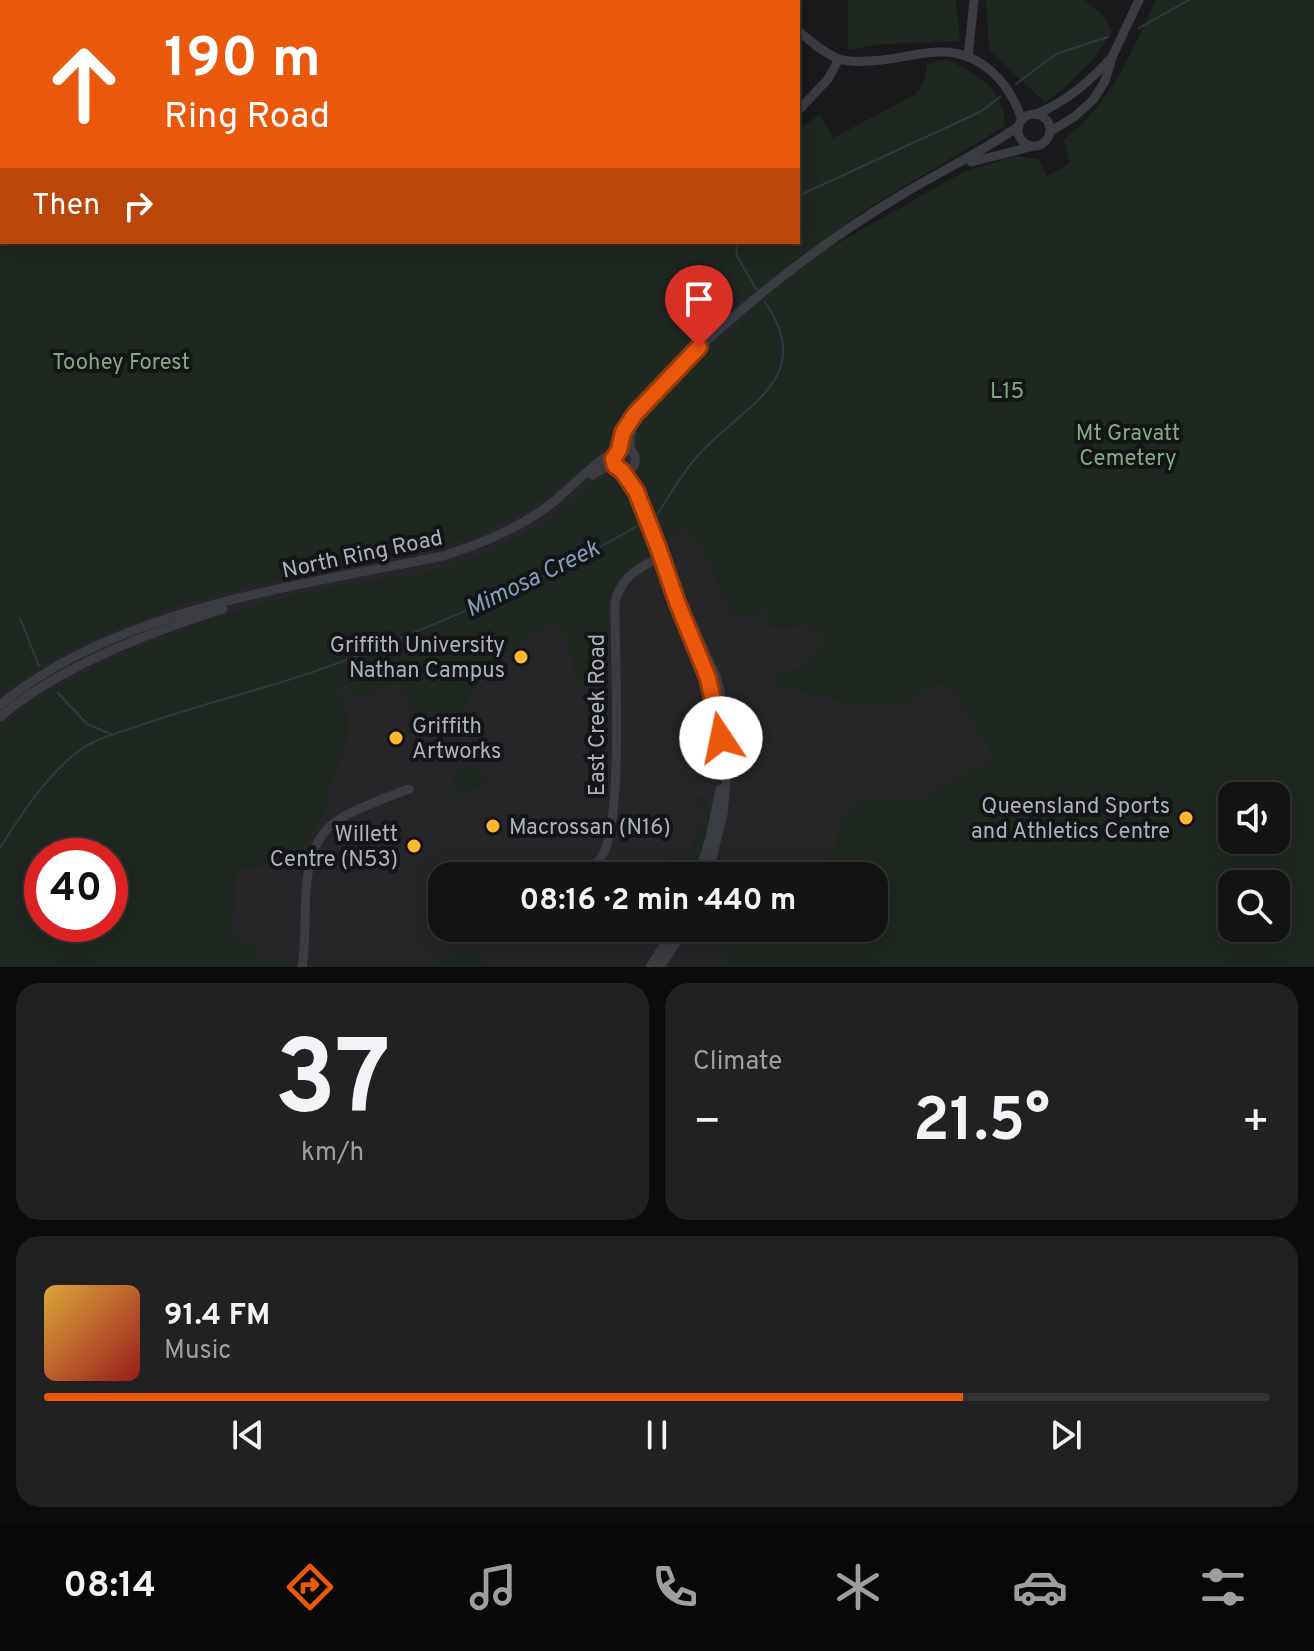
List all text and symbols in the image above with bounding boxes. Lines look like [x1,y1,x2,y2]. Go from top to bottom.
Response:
text: 190 m [164,26,321,96]
icon: ahead [32,32,136,136]
text: Ring Road [164,95,330,141]
icon: right [116,184,160,228]
text: Then [32,188,100,225]
pin [665,265,733,347]
icon: arrive [677,277,721,321]
park label: Toohey Forest [52,350,190,377]
park label: L15 [990,379,1024,406]
park label: Mt Gravatt Cemetery [1076,421,1180,473]
street label: North Ring Road [280,525,445,586]
water label: Mimosa Creek [461,534,606,625]
place label: Griffith University Nathan Campus [330,633,505,685]
street label: East Creek Road [585,634,612,796]
marker: Griffith University Nathan Campus [512,648,530,666]
position arrow [679,696,763,780]
place label: Griffith Artworks [412,714,501,766]
marker: Griffith Artworks [387,729,405,747]
map controls [1218,782,1290,942]
button: sound [1218,782,1290,854]
place label: Queensland Sports and Athletics Centre [971,794,1170,846]
marker: Queensland Sports and Athletics Centre [1177,809,1195,827]
place label: Macrossan (N16) [509,815,671,842]
marker: Macrossan (N16) [484,817,502,835]
place label: Willett Centre (N53) [270,822,398,874]
marker: Willett Centre (N53) [405,837,423,855]
speed limit sign: 40 [24,838,128,942]
button: search [1218,870,1290,942]
text: 08:16 · 2 min · 440 m [520,883,796,920]
text: 37 [274,1019,391,1151]
text: Climate [693,1046,782,1079]
text: 21.5° [913,1086,1050,1162]
text: − [693,1096,721,1152]
text: + [1242,1096,1270,1152]
text: km/h [301,1137,364,1170]
text: 91.4 FM [164,1298,270,1335]
text: Music [164,1335,231,1368]
icon: previous [226,1413,270,1457]
icon: pause [635,1413,679,1457]
icon: next [1044,1413,1088,1457]
icon: directions [282,1559,338,1615]
icon: music [465,1559,521,1615]
icon: phone [647,1559,703,1615]
icon: climate [830,1559,886,1615]
icon: car [1012,1559,1068,1615]
icon: filters [1195,1559,1251,1615]
text: 08:14 [63,1564,156,1610]

